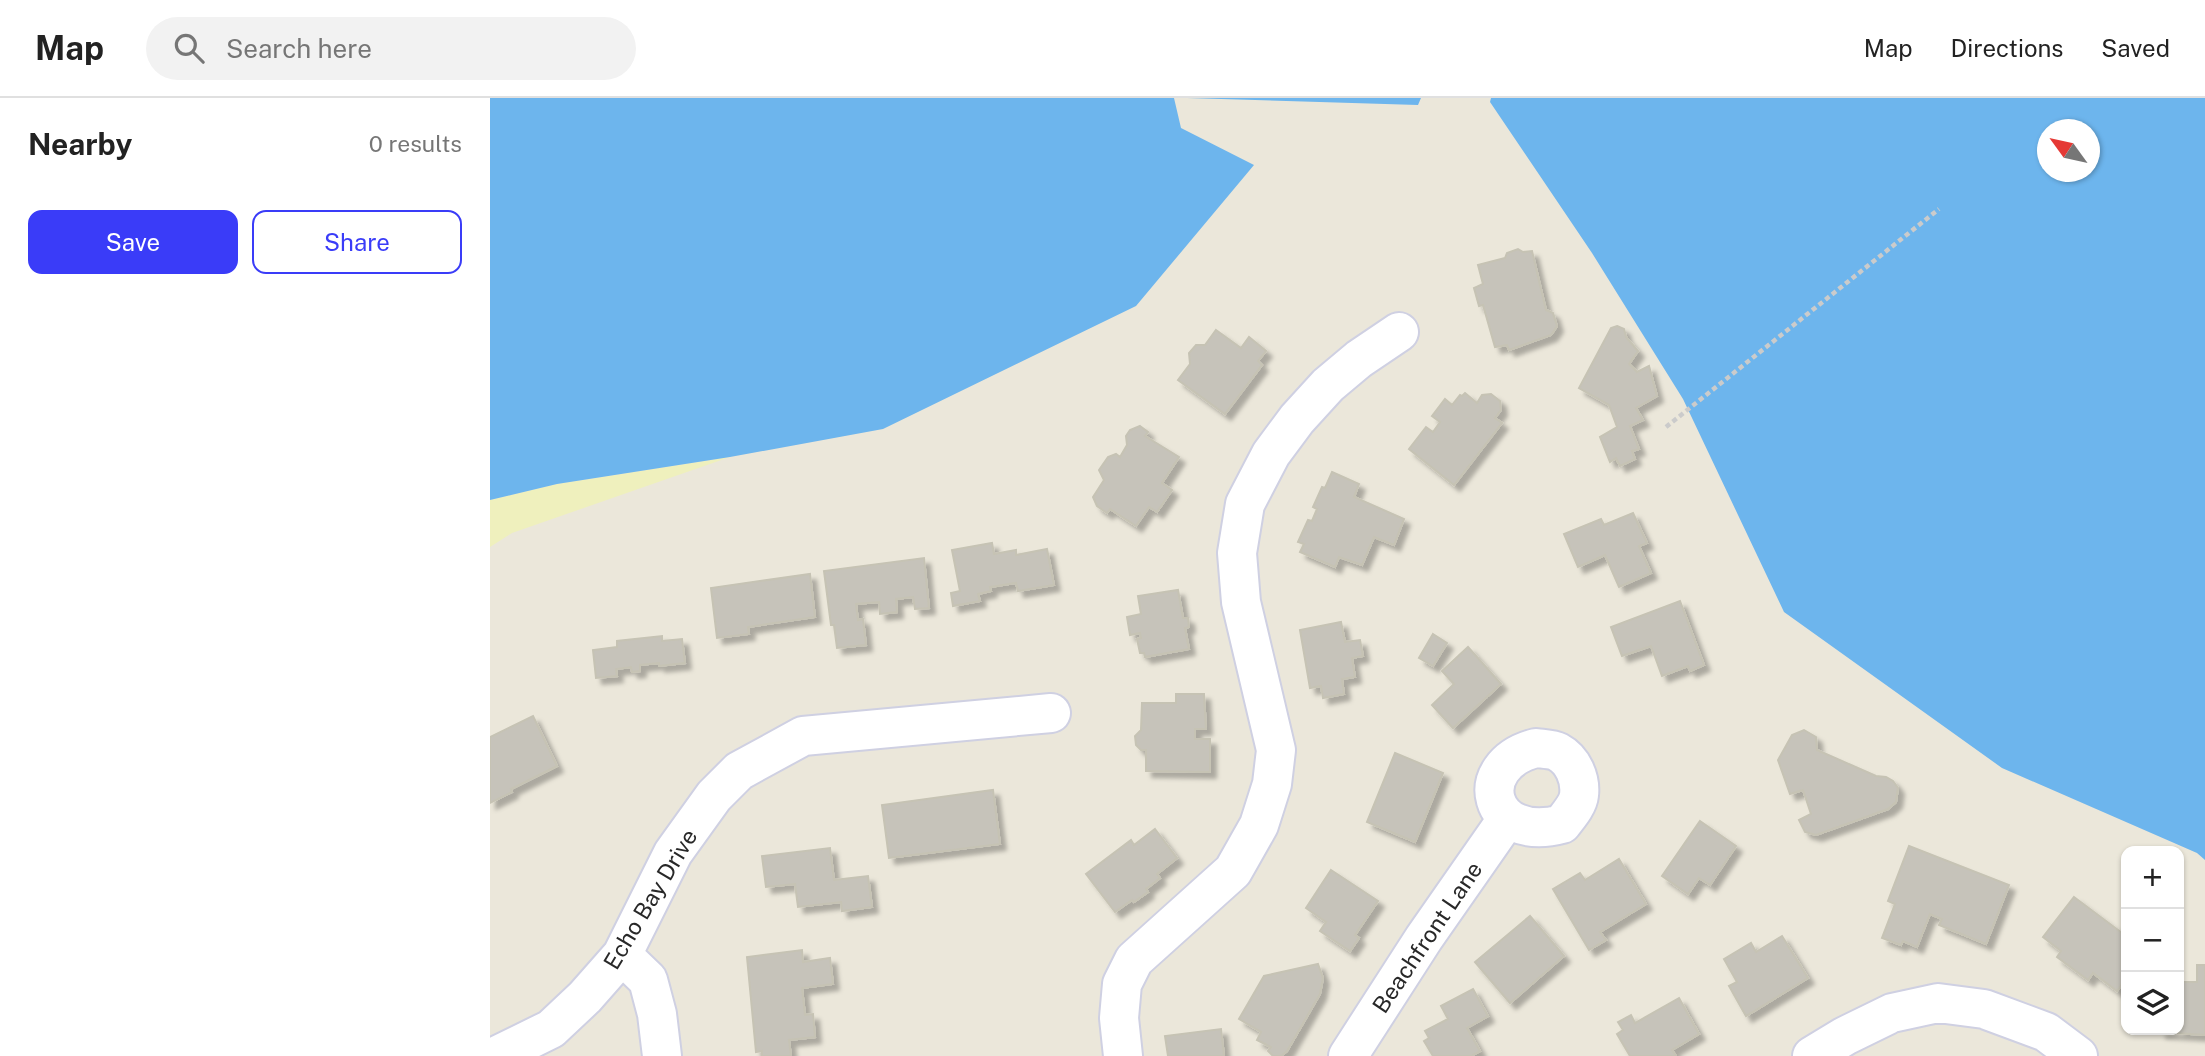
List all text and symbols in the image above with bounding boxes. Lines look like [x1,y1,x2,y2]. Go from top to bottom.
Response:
search box [146,17,636,80]
text: Map [35,29,104,67]
icon: search [170,29,208,67]
text: Search here [226,33,372,64]
text: Map [1864,34,1913,62]
text: Directions [1951,34,2063,62]
text: Saved [2101,34,2170,62]
north arrow [2037,119,2100,182]
text: Nearby [28,126,132,162]
text: 0 results [369,130,462,157]
button: Save [28,210,238,274]
button: Share [252,210,462,274]
street label: Echo Bay Drive [598,824,702,974]
map controls [2121,846,2184,1035]
button: + [2121,846,2184,909]
street label: Beachfront Lane [1366,856,1488,1018]
button: − [2121,909,2184,972]
button: layers [2121,972,2184,1035]

